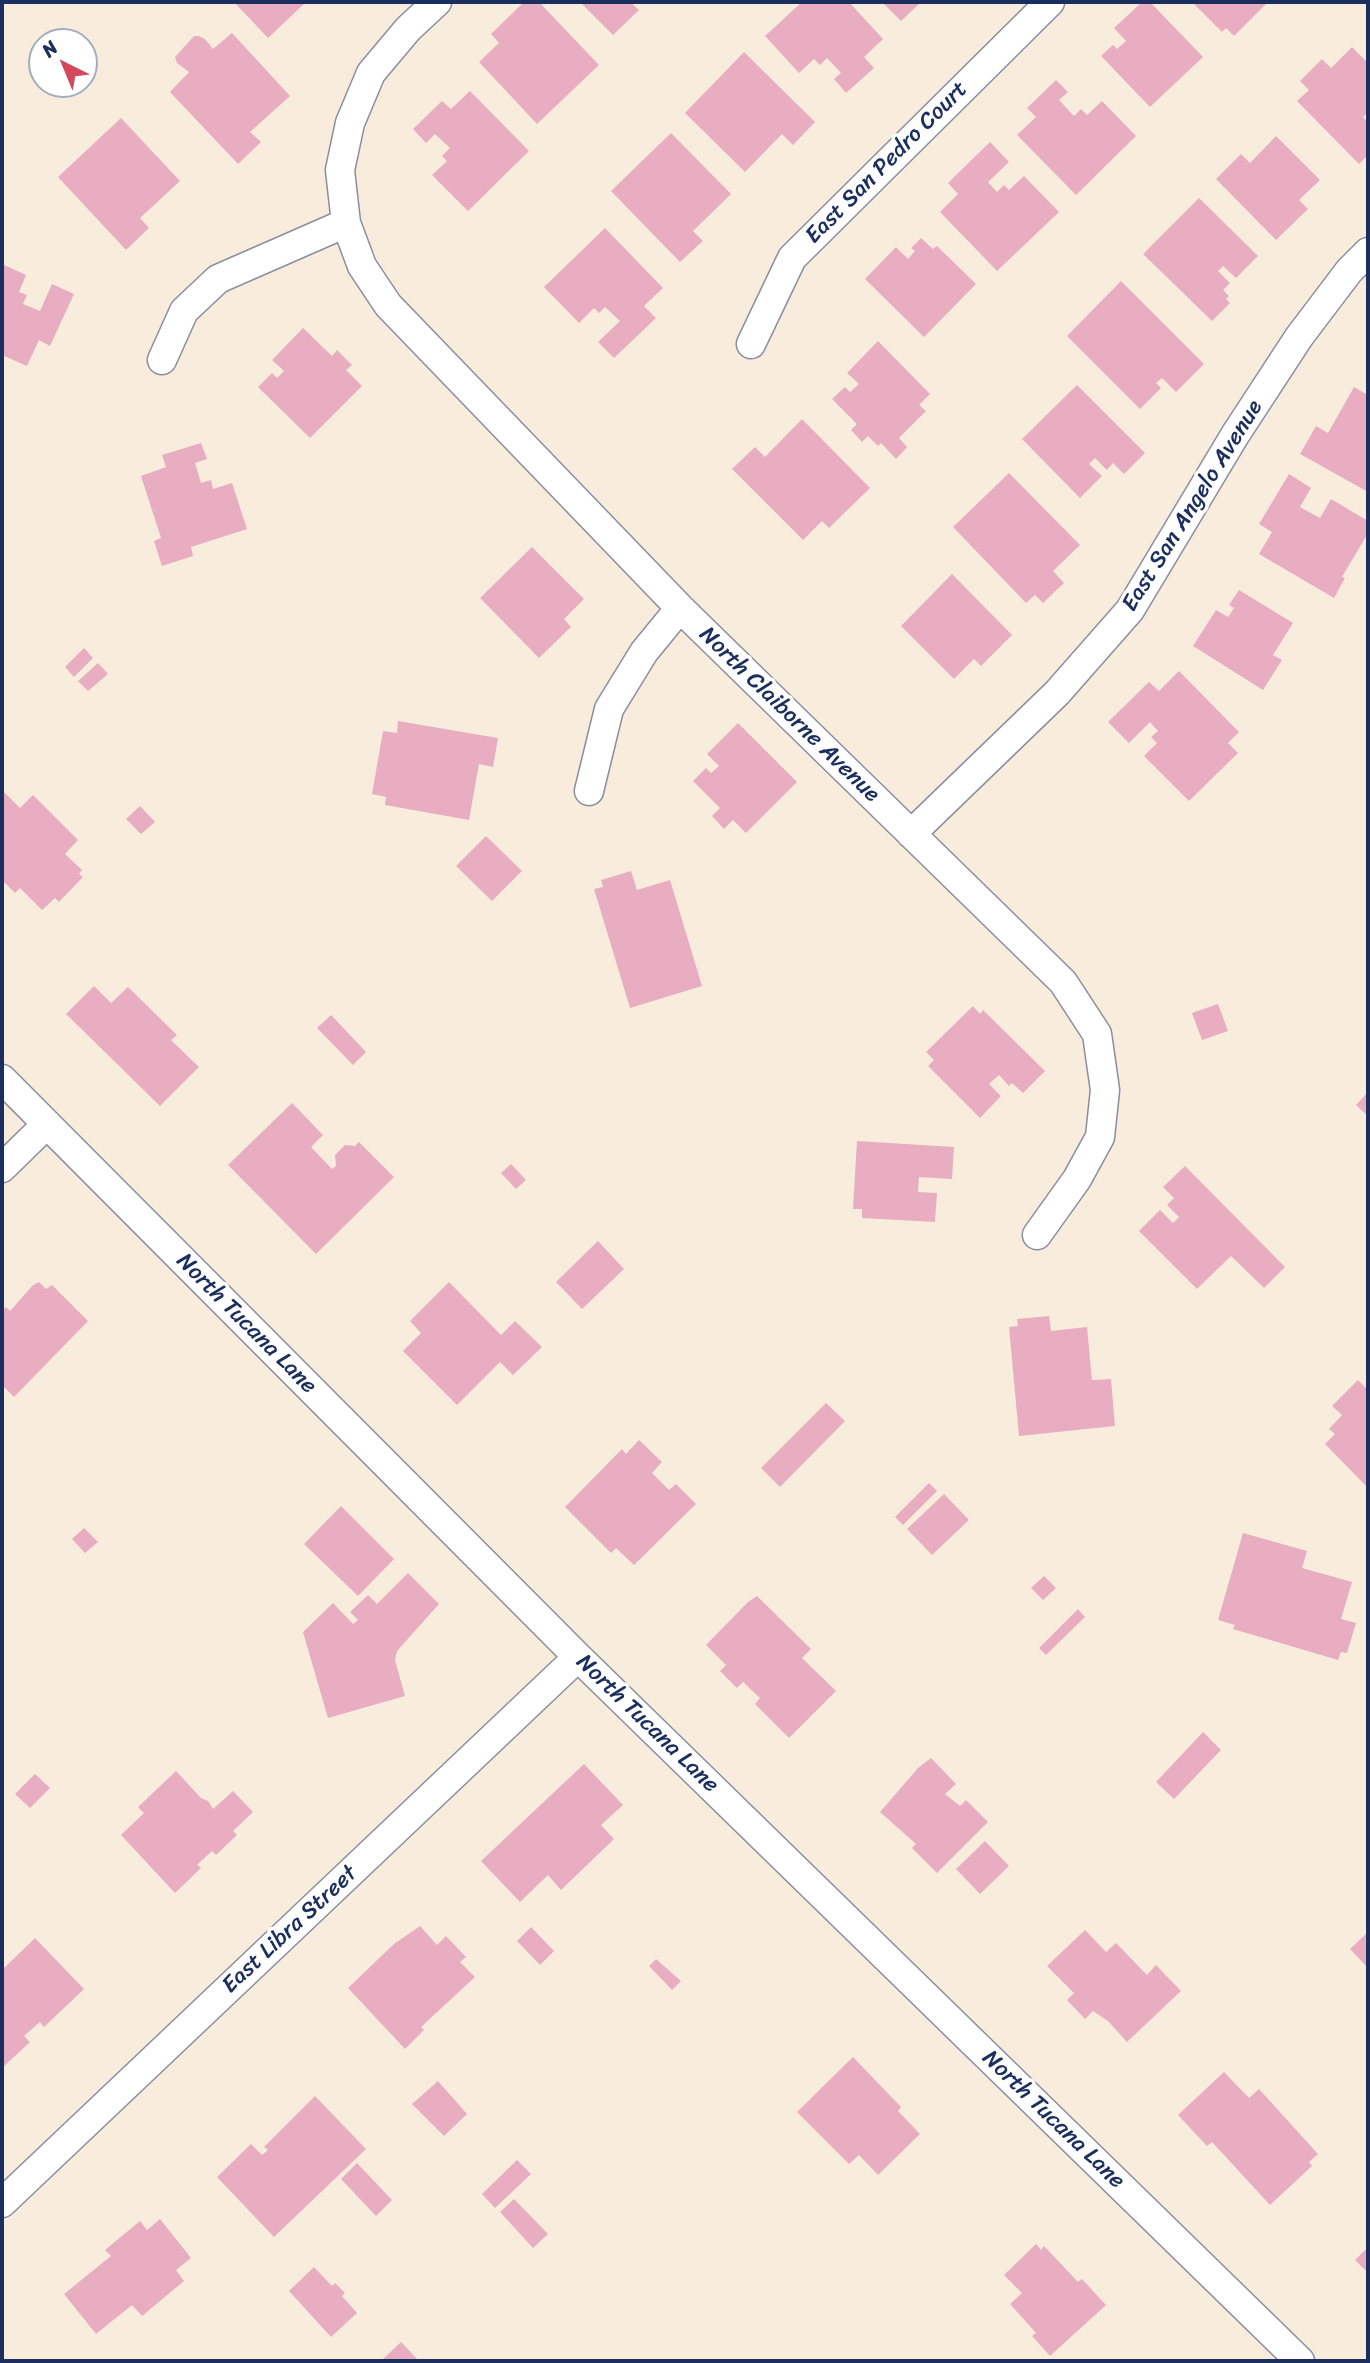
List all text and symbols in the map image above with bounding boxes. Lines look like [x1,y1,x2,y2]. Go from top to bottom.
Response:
north arrow [28,28,98,98]
text: N [34,32,66,65]
street label: East San Pedro Court [800,76,974,250]
street label: East San Angelo Avenue [1117,395,1269,617]
street label: North Claiborne Avenue [693,621,885,809]
street label: North Tucana Lane [170,1248,322,1400]
street label: North Tucana Lane [570,1649,724,1799]
street label: East Libra Street [217,1860,363,2000]
street label: North Tucana Lane [976,2045,1130,2195]

